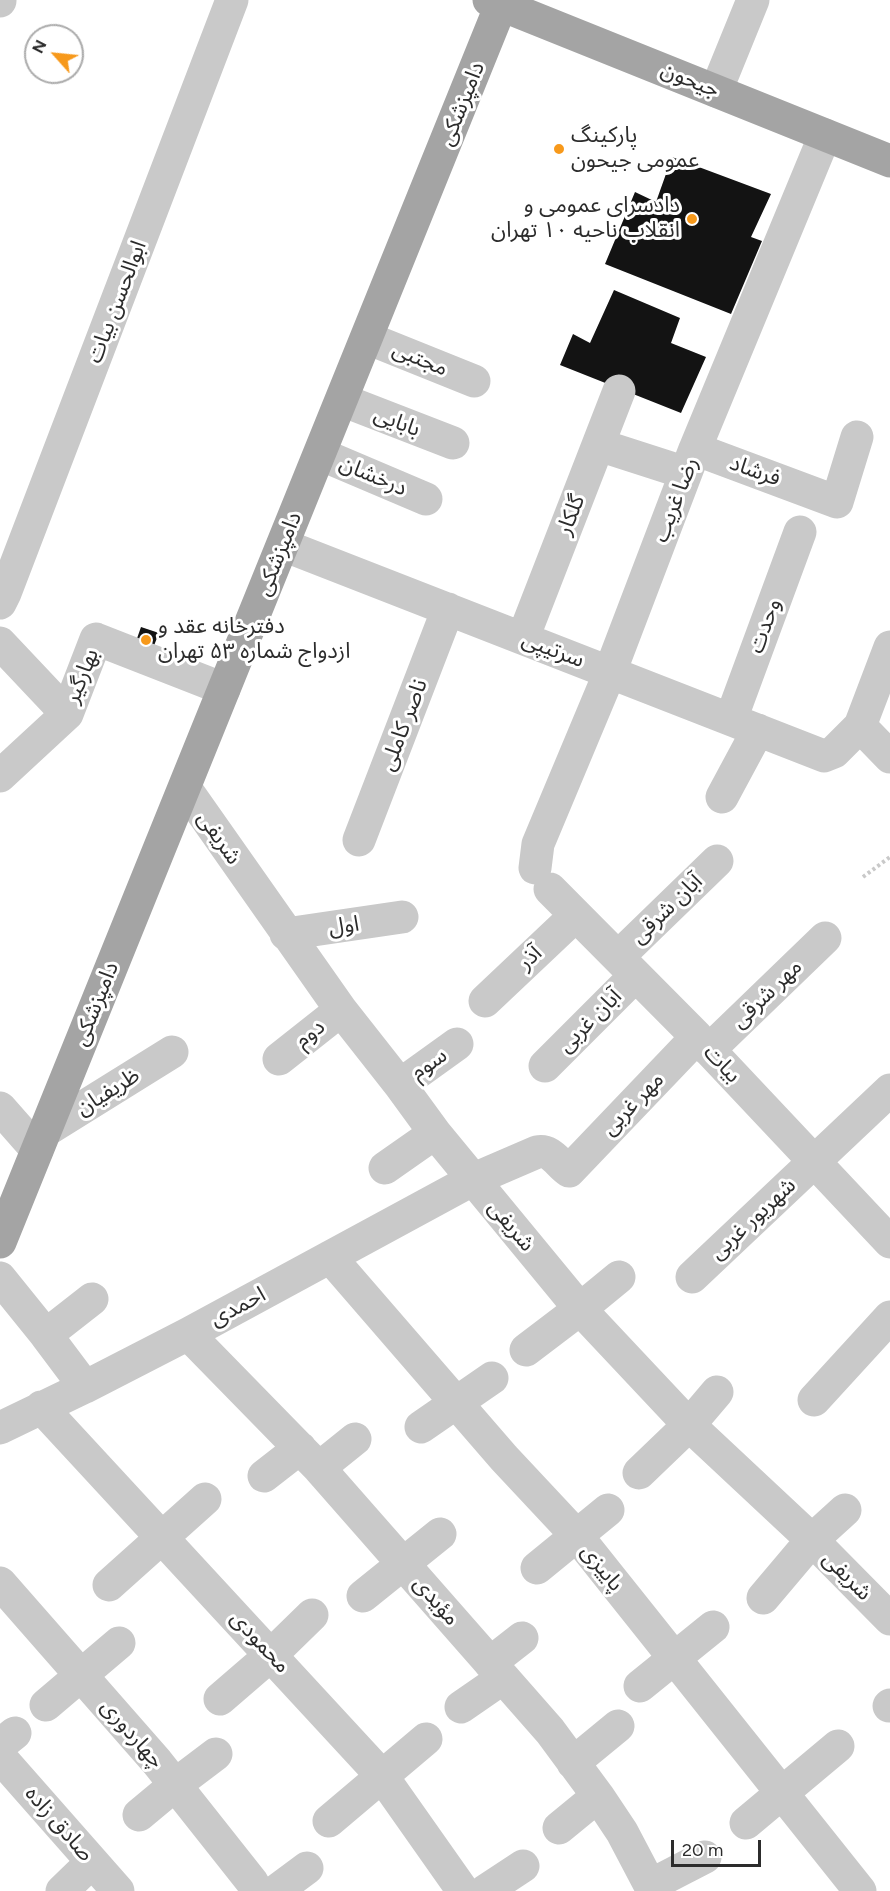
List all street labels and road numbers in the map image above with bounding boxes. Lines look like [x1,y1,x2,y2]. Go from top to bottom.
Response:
street label: جیحون [657,56,723,104]
street label: دامپزشکی [433,58,491,150]
street label: ابوالحسن بیات [82,237,152,367]
street label: مجتبی [388,336,452,382]
street label: بابایی [370,401,424,443]
street label: درخشان [335,450,411,502]
street label: فرشاد [726,450,784,492]
street label: رضا غریب [648,454,704,546]
street label: گلکار [551,491,591,539]
street label: دامپزشکی [250,508,308,600]
street label: وحدت [743,595,787,657]
street label: سرتیپی [518,626,588,674]
street label: بهارگیر [59,645,105,707]
street label: ناصر کاملی [374,675,434,775]
street label: شریفی [191,806,247,870]
street label: آبان شرقی [626,868,708,950]
street label: اول [327,911,361,941]
street label: آذر [512,940,548,976]
street label: مهر شرقی [726,954,808,1034]
street label: دامپزشکی [67,958,125,1050]
street label: آبان غربی [553,984,627,1058]
street label: دوم [290,1014,330,1054]
street label: بیات [698,1040,746,1088]
street label: سوم [406,1042,452,1086]
street label: ظریفیان [71,1062,145,1122]
street label: مهر غربی [596,1067,670,1141]
street label: شهریور غربی [704,1172,802,1266]
street label: شریفی [482,1195,540,1257]
street label: احمدی [206,1281,270,1333]
street label: پاییزی [575,1539,629,1597]
street label: شریفی [817,1546,877,1606]
street label: مؤیدی [407,1571,465,1631]
street label: محمودی [224,1605,296,1679]
street label: چهاردوری [95,1694,169,1774]
street label: صادق زاده [19,1781,99,1867]

